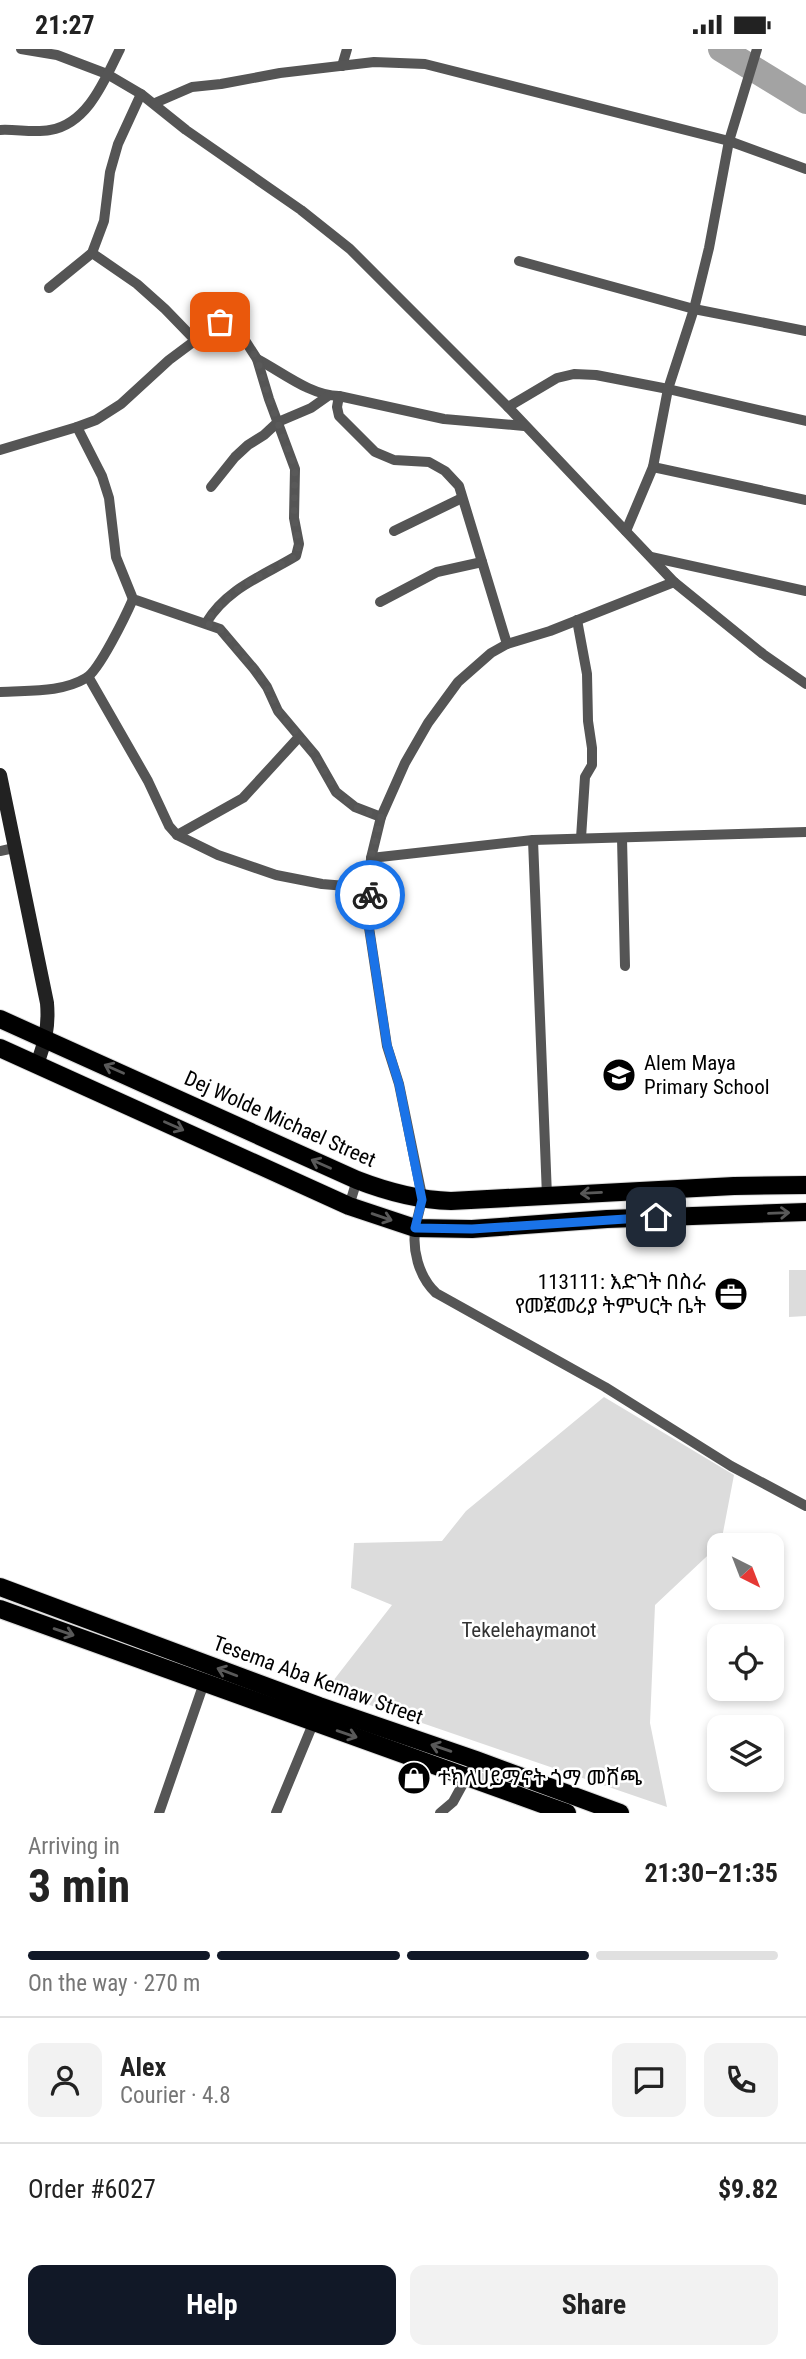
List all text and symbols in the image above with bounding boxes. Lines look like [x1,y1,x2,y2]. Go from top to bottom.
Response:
text: 21:27 [35,10,95,40]
pin [190,292,250,352]
icon: bag [201,303,239,341]
courier [335,860,405,930]
icon: bike [351,876,389,914]
place label: Alem Maya Primary School [644,1051,770,1099]
school or university icon: Alem Maya Primary School [600,1056,638,1094]
one-way arrow [104,1062,126,1075]
street label: Dej Wolde Michael Street [181,1066,379,1172]
one-way arrow [163,1120,184,1133]
one-way arrow [311,1157,332,1170]
one-way arrow [580,1187,603,1200]
pin [626,1187,686,1247]
icon: home [637,1198,675,1236]
one-way arrow [767,1207,790,1220]
one-way arrow [371,1212,393,1224]
place label: 113111: እድገት በስራ የመጀመሪያ ትምህርት ቤት [515,1270,706,1318]
office icon: 113111: እድገት በስራ የመጀመሪያ ትምህርት ቤት [712,1275,750,1313]
north arrow [707,1533,784,1610]
map controls [707,1533,784,1792]
park label: Tekelehaymanot [461,1618,597,1642]
button: locate [707,1624,784,1701]
one-way arrow [53,1627,75,1639]
street label: Tesema Aba Kemaw Street [210,1631,426,1729]
one-way arrow [216,1664,238,1677]
button: layers [707,1715,784,1792]
one-way arrow [336,1729,358,1741]
one-way arrow [431,1741,453,1753]
shop icon: ተክለሀይማኖት ጎማ መሸጫ [395,1759,433,1797]
place label: ተክለሀይማኖት ጎማ መሸጫ [438,1766,642,1790]
text: Arriving in [28,1833,120,1860]
text: 21:30–21:35 [644,1858,778,1888]
text: 3 min [28,1859,130,1913]
text: On the way · 270 m [28,1970,200,1997]
button: person [28,2043,102,2117]
button: chat [612,2043,686,2117]
button: phone [704,2043,778,2117]
text: Alex [120,2052,166,2082]
text: Courier · 4.8 [120,2082,231,2109]
text: Order #6027 [28,2174,156,2204]
text: $9.82 [718,2174,778,2204]
button: Help [28,2265,396,2345]
button: Share [410,2265,778,2345]

